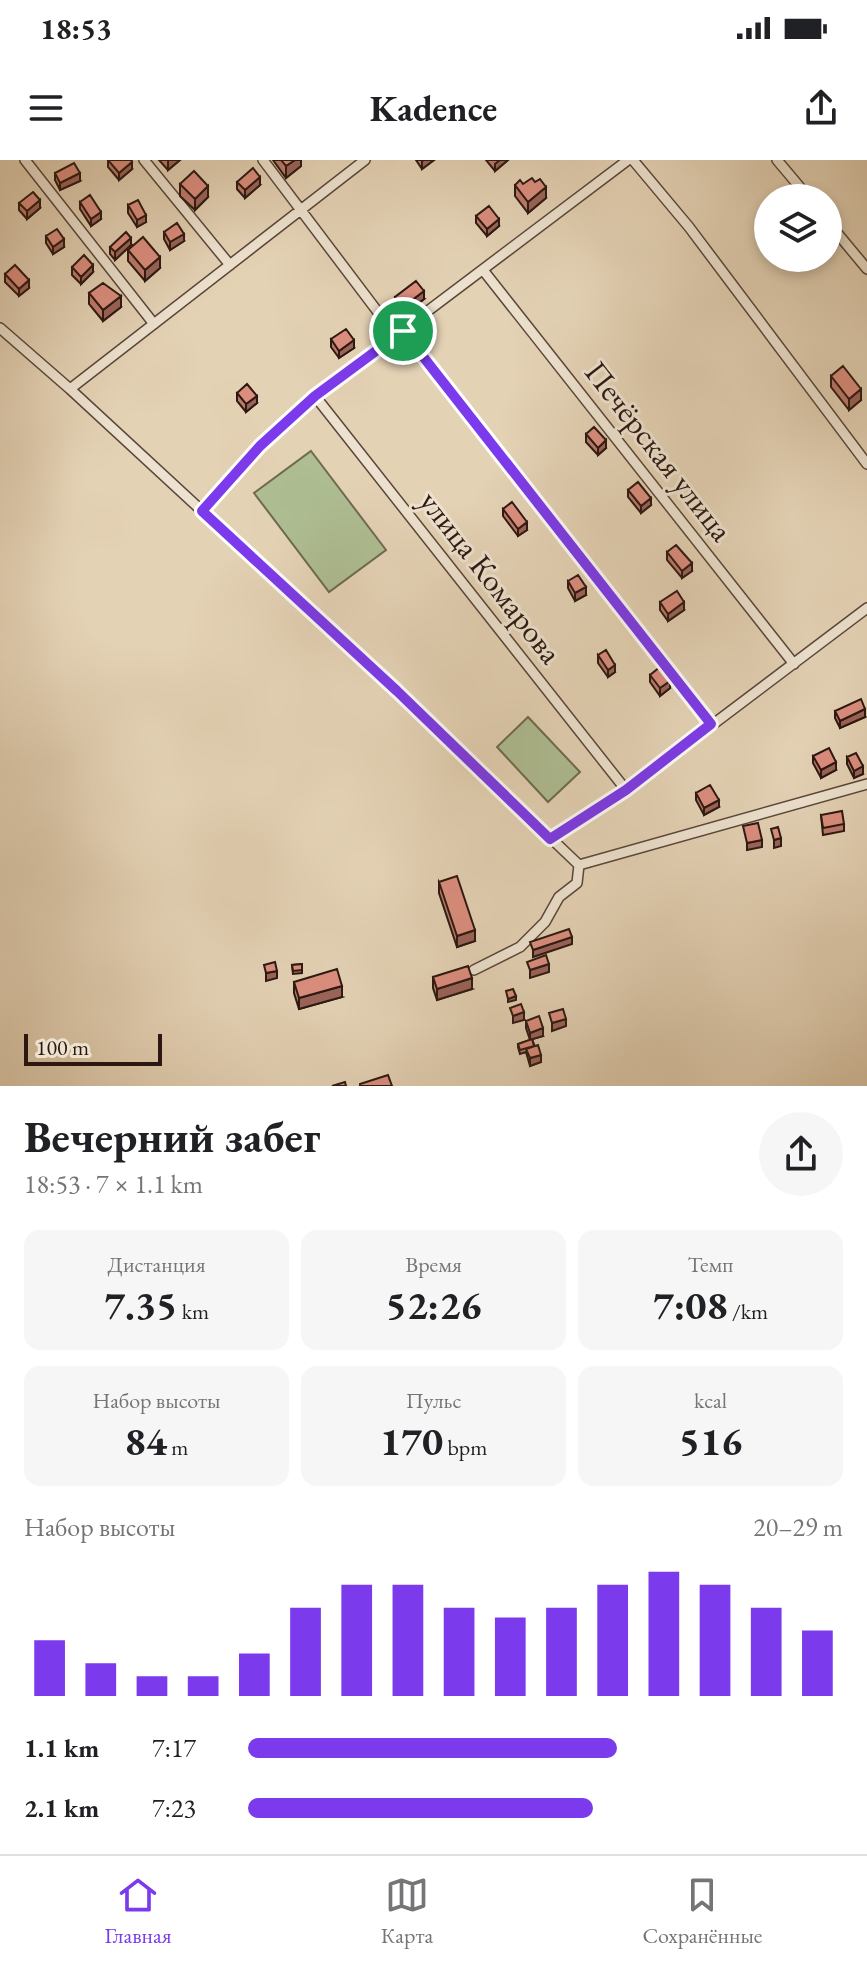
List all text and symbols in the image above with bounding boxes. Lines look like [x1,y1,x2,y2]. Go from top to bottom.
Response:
text: 18:53 [40,9,112,48]
text: Kadence [370,85,497,132]
icon: menu [24,86,68,130]
icon: share [799,86,843,130]
map controls [754,184,842,272]
button: layers [754,184,842,272]
pin [369,297,437,365]
icon: arrive [381,309,425,353]
street label: Печёрская улица [575,352,743,550]
street label: улица Комарова [410,482,572,672]
scale bar [24,1030,162,1066]
text: 100 m [36,1033,89,1062]
text: Вечерний забег [24,1108,320,1165]
button: share [759,1112,843,1196]
text: 18:53 · 7 × 1.1 km [24,1167,203,1201]
text: Дистанция [107,1250,206,1279]
text: Время [405,1250,462,1279]
text: Темп [688,1250,733,1279]
text: 7.35 [104,1279,177,1331]
text: 52:26 [386,1279,481,1331]
text: 7:08 [653,1279,728,1331]
text: km [177,1297,209,1326]
text: /km [728,1297,768,1326]
text: Набор высоты [92,1386,221,1415]
text: Пульс [406,1386,461,1415]
text: kcal [694,1386,727,1415]
text: 84 [125,1415,167,1467]
text: 170 [380,1415,443,1467]
text: 516 [679,1415,742,1467]
text: m [167,1433,188,1462]
text: bpm [443,1433,487,1462]
text: Набор высоты [24,1510,175,1544]
text: 20–29 m [753,1510,843,1544]
text: 1.1 km [24,1731,99,1765]
text: 7:17 [152,1731,196,1765]
text: 2.1 km [24,1791,99,1825]
text: 7:23 [152,1791,196,1825]
tab: Главная [105,1873,172,1950]
tab: Карта [381,1873,433,1950]
tab: Сохранённые [642,1873,762,1950]

